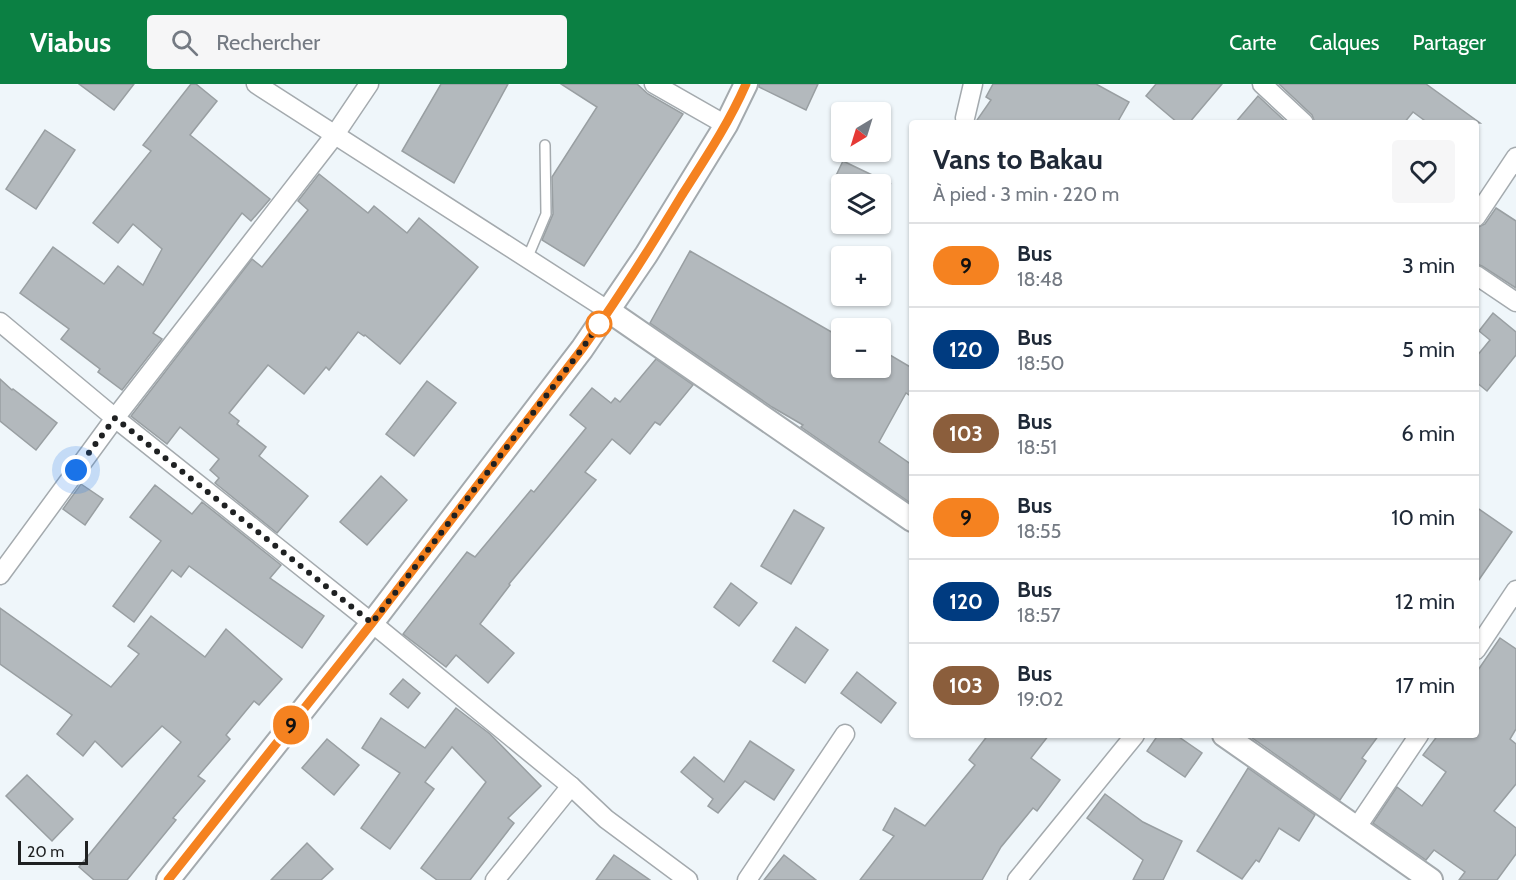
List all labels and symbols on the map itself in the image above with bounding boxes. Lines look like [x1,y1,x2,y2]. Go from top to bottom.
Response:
north arrow [831,102,891,162]
unlabelled marker [586,311,612,337]
your location [61,455,91,485]
line badge: 9 [272,706,310,744]
scale bar [18,838,88,866]

